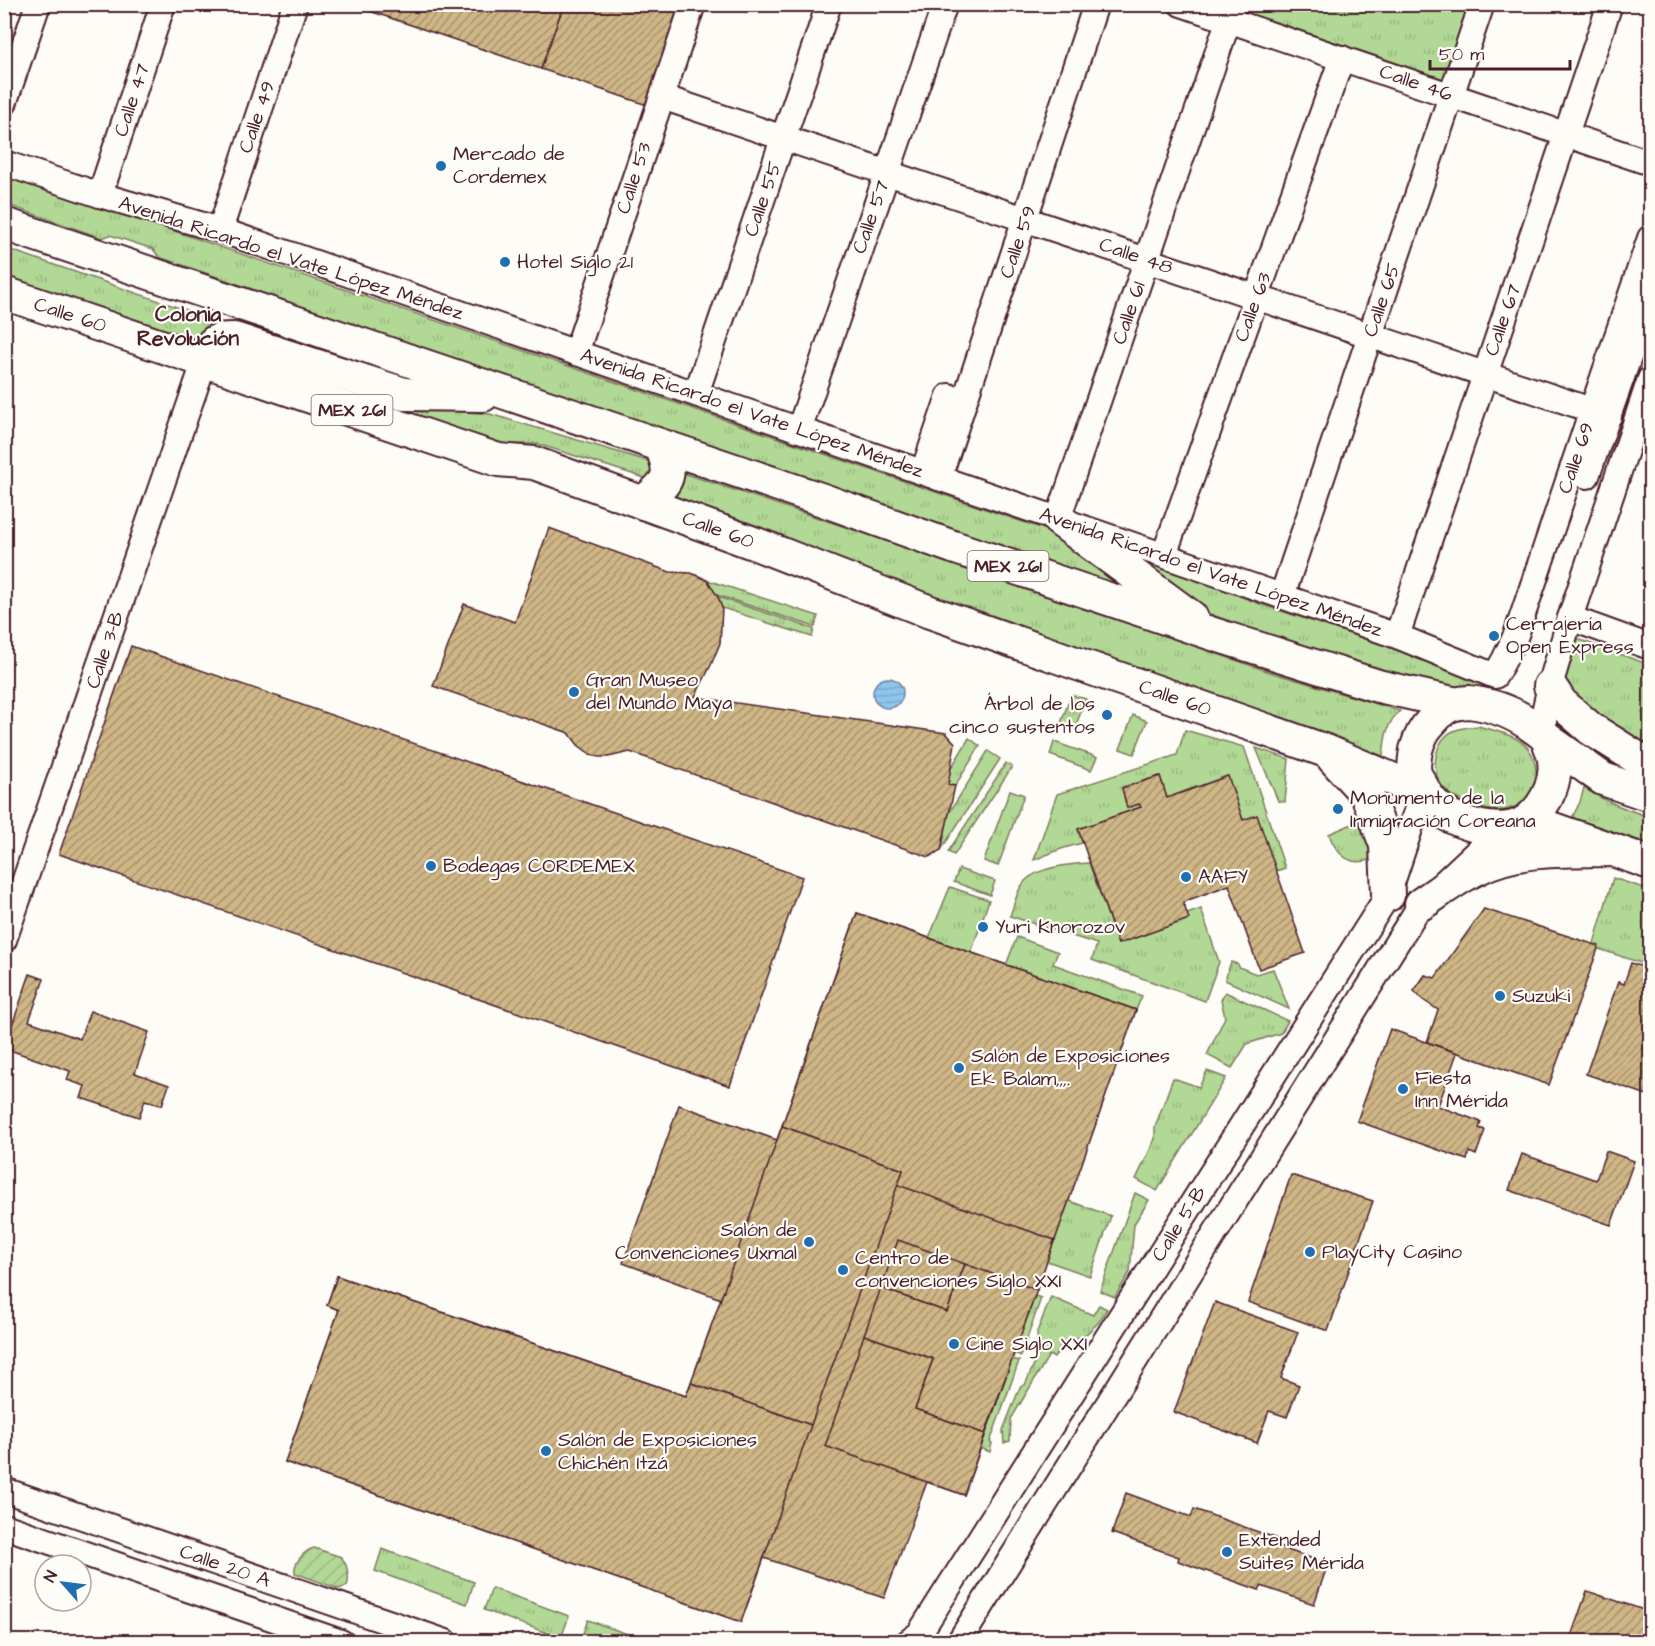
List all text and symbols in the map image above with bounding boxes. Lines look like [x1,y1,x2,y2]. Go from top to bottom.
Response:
scale bar [1430,33,1570,71]
text: 50 m [1439,42,1484,67]
street label: Calle 46 [1376,57,1457,109]
street label: Calle 47 [107,60,157,140]
street label: Calle 49 [232,77,282,157]
street label: Calle 53 [609,139,659,217]
place label: Mercado de Cordemex [453,140,565,191]
street label: Calle 55 [737,158,789,240]
marker: Mercado de Cordemex [434,159,448,173]
street label: Calle 57 [845,177,897,257]
street label: Avenida Ricardo el Vate López Méndez [115,189,467,327]
street label: Calle 59 [993,202,1043,282]
street label: Calle 48 [1095,230,1177,282]
place label: Hotel Siglo 21 [517,248,633,277]
marker: Hotel Siglo 21 [498,255,512,269]
street label: Calle 65 [1356,259,1408,341]
street label: Calle 63 [1228,268,1278,346]
street label: Calle 61 [1105,278,1153,348]
street label: Calle 67 [1478,280,1528,360]
street label: Calle 60 [30,290,110,340]
district label: Colonia Revolución [137,300,239,353]
street label: Avenida Ricardo el Vate López Méndez [577,341,927,485]
road number: MEX 261 [312,395,392,425]
street label: Calle 69 [1551,419,1601,497]
street label: Avenida Ricardo el Vate López Méndez [1036,500,1386,644]
street label: Calle 60 [678,504,758,556]
road number: MEX 261 [968,551,1048,581]
street label: Calle 3-B [79,608,131,692]
place label: Cerrajería Open Express [1506,610,1634,661]
marker: Cerrajería Open Express [1487,629,1501,643]
place label: Gran Museo del Mundo Maya [586,666,732,718]
street label: Calle 60 [1135,673,1215,724]
marker: Gran Museo del Mundo Maya [567,685,581,699]
place label: Árbol de los cinco sustentos [949,690,1095,741]
marker: Árbol de los cinco sustentos [1100,708,1114,722]
place label: Monumento de la Inmigración Coreana [1350,784,1536,836]
marker: Monumento de la Inmigración Coreana [1331,802,1345,816]
place label: Bodegas CORDEMEX [443,852,635,881]
marker: Bodegas CORDEMEX [424,859,438,873]
place label: AAFY [1198,863,1248,891]
marker: AAFY [1179,870,1193,884]
place label: Yuri Knorozov [995,913,1126,941]
marker: Yuri Knorozov [976,920,990,934]
place label: Suzuki [1512,982,1570,1010]
marker: Suzuki [1493,989,1507,1003]
place label: Salón de Exposiciones Ek Balam,,,. [971,1042,1170,1093]
marker: Salón de Exposiciones Ek Balam,,,. [952,1061,966,1075]
place label: Fiesta Inn Mérida [1415,1064,1508,1115]
marker: Fiesta Inn Mérida [1396,1082,1410,1096]
street label: Calle 5-B [1145,1181,1213,1267]
place label: Salón de Convenciones Uxmal [615,1216,797,1267]
marker: Salón de Convenciones Uxmal [802,1235,816,1249]
place label: PlayCity Casino [1322,1238,1462,1267]
place label: Centro de convenciones Siglo XXI [855,1244,1062,1296]
marker: PlayCity Casino [1303,1245,1317,1259]
marker: Centro de convenciones Siglo XXI [836,1263,850,1277]
place label: Cine Siglo XXI [966,1330,1088,1359]
marker: Cine Siglo XXI [947,1337,961,1351]
place label: Salón de Exposiciones Chichén Itzá [558,1426,757,1477]
marker: Salón de Exposiciones Chichén Itzá [539,1444,553,1458]
place label: Extended Suites Mérida [1239,1526,1364,1577]
street label: Calle 20 A [176,1537,274,1595]
marker: Extended Suites Mérida [1220,1545,1234,1559]
north arrow [33,1553,93,1613]
text: N [39,1567,63,1586]

